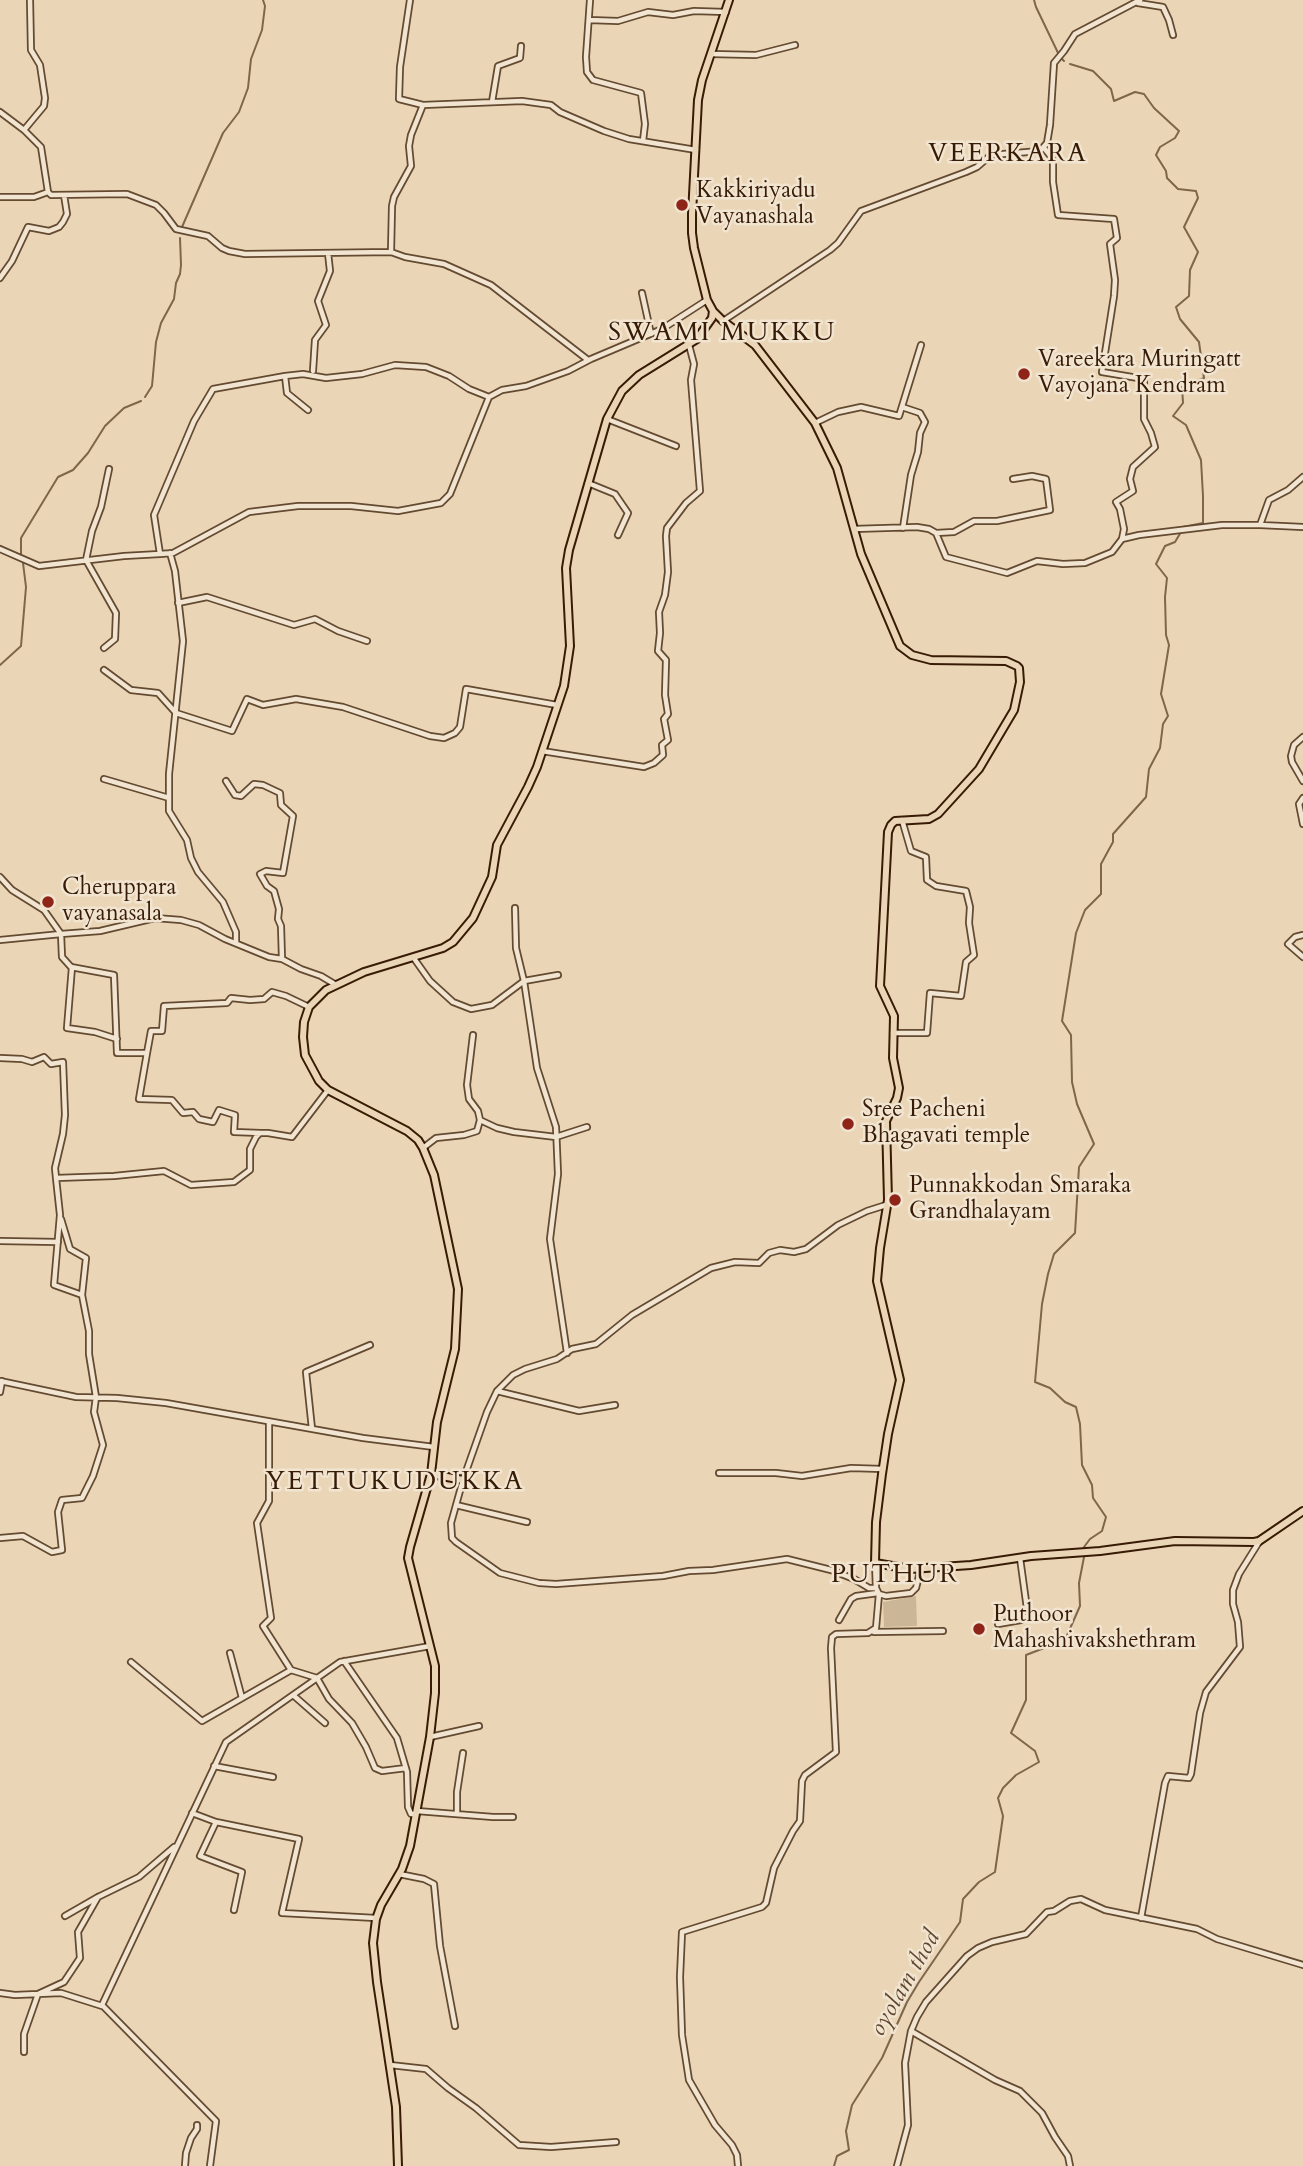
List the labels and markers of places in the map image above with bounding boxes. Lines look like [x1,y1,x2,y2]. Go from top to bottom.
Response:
place label: Kakkiriyadu Vayanashala [696,178,816,232]
marker: Kakkiriyadu Vayanashala [674,197,690,213]
place label: Vareekara Muringatt Vayojana Kendram [1038,347,1240,401]
marker: Vareekara Muringatt Vayojana Kendram [1016,366,1032,382]
place label: Cheruppara vayanasala [62,875,176,929]
marker: Cheruppara vayanasala [40,894,56,910]
place label: Sree Pacheni Bhagavati temple [862,1097,1030,1151]
marker: Sree Pacheni Bhagavati temple [840,1116,856,1132]
place label: Punnakkodan Smaraka Grandhalayam [909,1173,1131,1227]
marker: Punnakkodan Smaraka Grandhalayam [887,1192,903,1208]
place label: Puthoor Mahashivakshethram [993,1602,1196,1656]
marker: Puthoor Mahashivakshethram [971,1621,987,1637]

